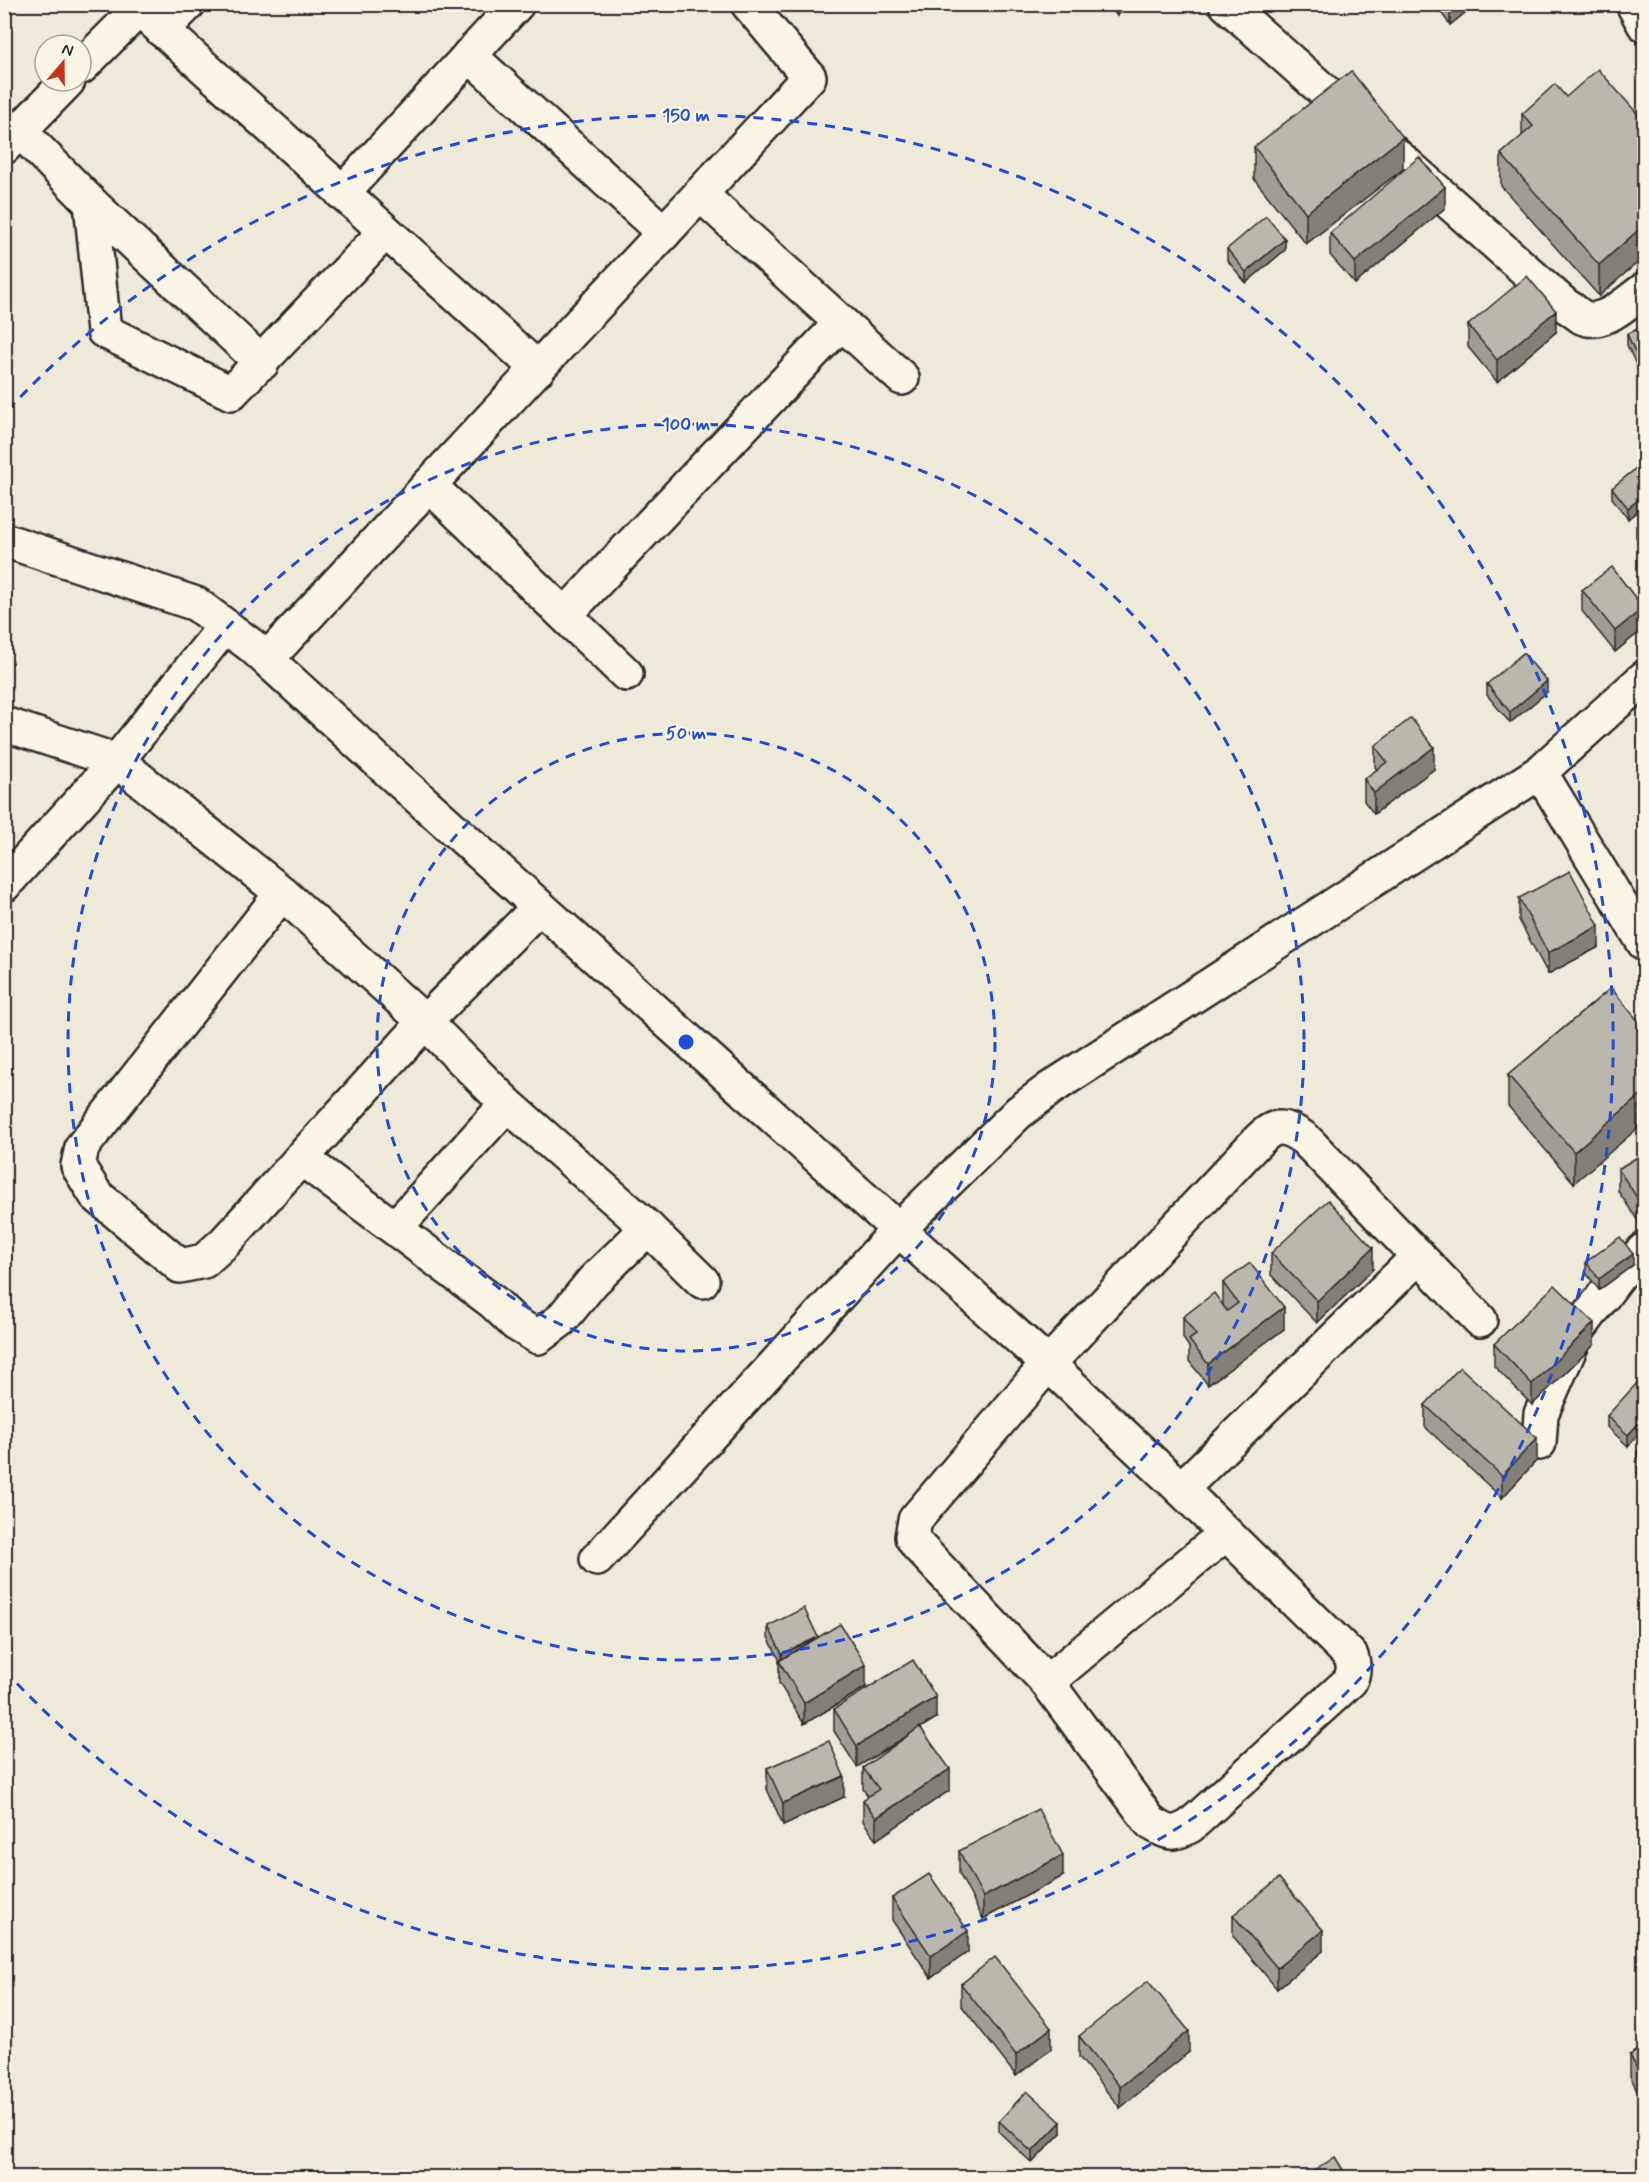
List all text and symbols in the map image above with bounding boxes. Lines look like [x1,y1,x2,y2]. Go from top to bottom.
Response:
north arrow [33,33,93,93]
text: N [59,39,76,62]
text: 150 m [662,104,710,128]
text: 100 m [662,413,710,437]
text: 50 m [666,722,706,746]
centre of rings [676,1032,696,1052]

